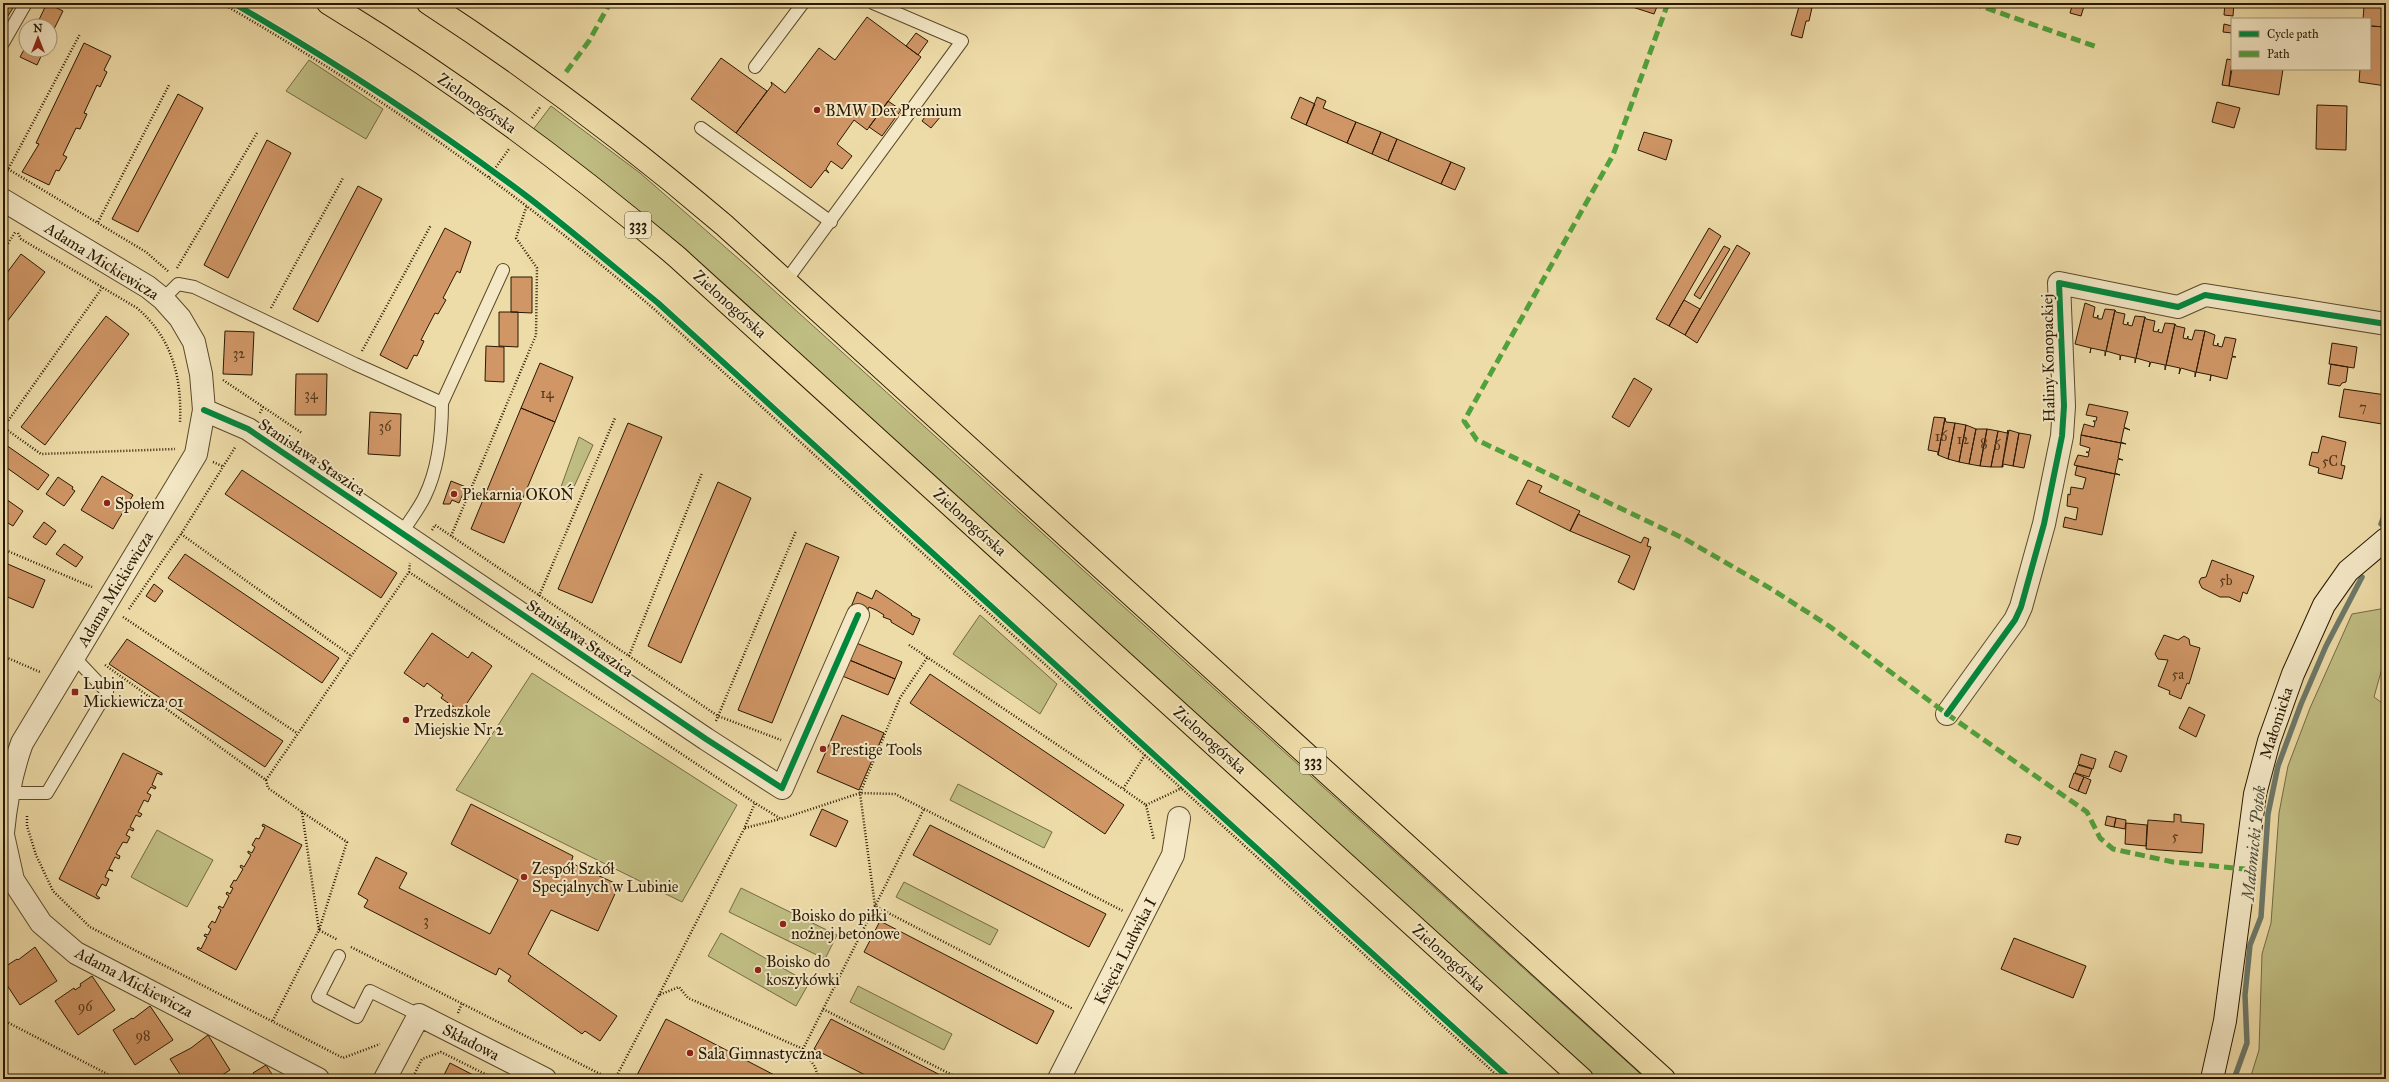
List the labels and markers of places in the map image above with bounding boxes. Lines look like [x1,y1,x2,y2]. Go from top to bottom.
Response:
place label: BMW Dex Premium [825,101,962,120]
marker: BMW Dex Premium [812,105,822,115]
place label: Piekarnia OKOŃ [462,483,574,504]
marker: Piekarnia OKOŃ [449,489,459,499]
place label: Społem [115,494,165,513]
marker: Społem [102,498,112,508]
place label: Lubin Mickiewicza 01 [83,674,184,711]
marker: Lubin Mickiewicza 01 [70,687,80,697]
place label: Przedszkole Miejskie Nr 2 [414,702,504,739]
marker: Przedszkole Miejskie Nr 2 [401,715,411,725]
place label: Prestige Tools [831,740,922,760]
marker: Prestige Tools [818,744,828,754]
place label: Zespół Szkół Specjalnych w Lubinie [532,859,679,896]
marker: Zespół Szkół Specjalnych w Lubinie [519,872,529,882]
place label: Boisko do piłki nożnej betonowe [791,906,900,943]
marker: Boisko do piłki nożnej betonowe [778,919,788,929]
place label: Boisko do koszykówki [766,952,840,989]
marker: Boisko do koszykówki [753,965,763,975]
place label: Sala Gimnastyczna [698,1044,822,1063]
marker: Sala Gimnastyczna [685,1048,695,1058]

